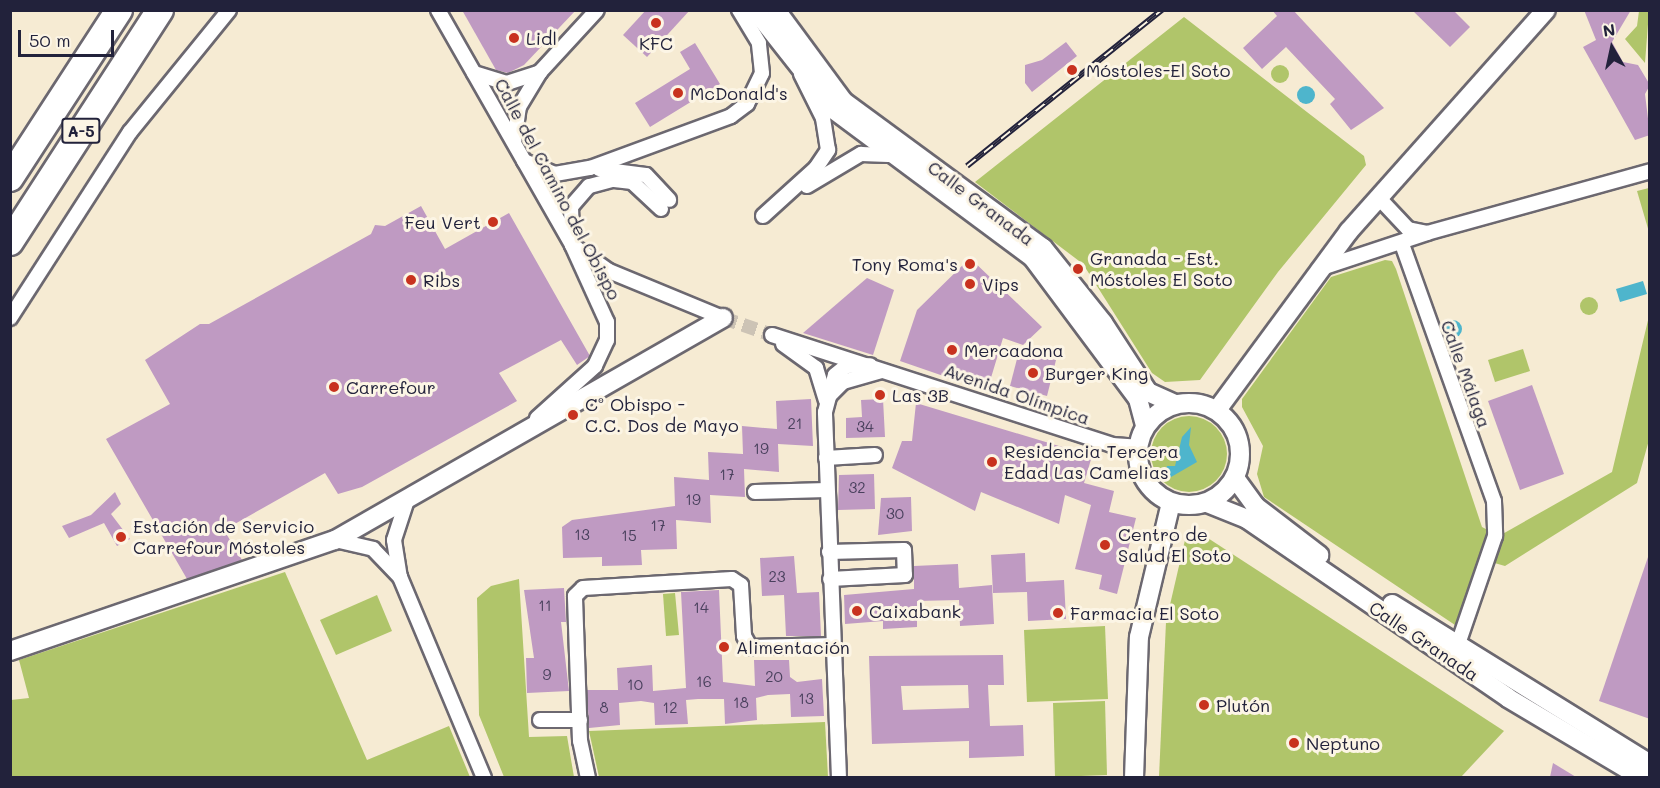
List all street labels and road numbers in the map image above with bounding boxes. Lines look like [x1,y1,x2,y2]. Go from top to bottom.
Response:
street label: Calle del Camino del Obispo [490,75,626,303]
road number: A-5 [60,118,102,144]
street label: Calle Granada [924,156,1038,250]
street label: Calle Málaga [1437,317,1495,431]
street label: Avenida Olímpica [941,359,1093,429]
street label: Calle Granada [1365,596,1483,686]

